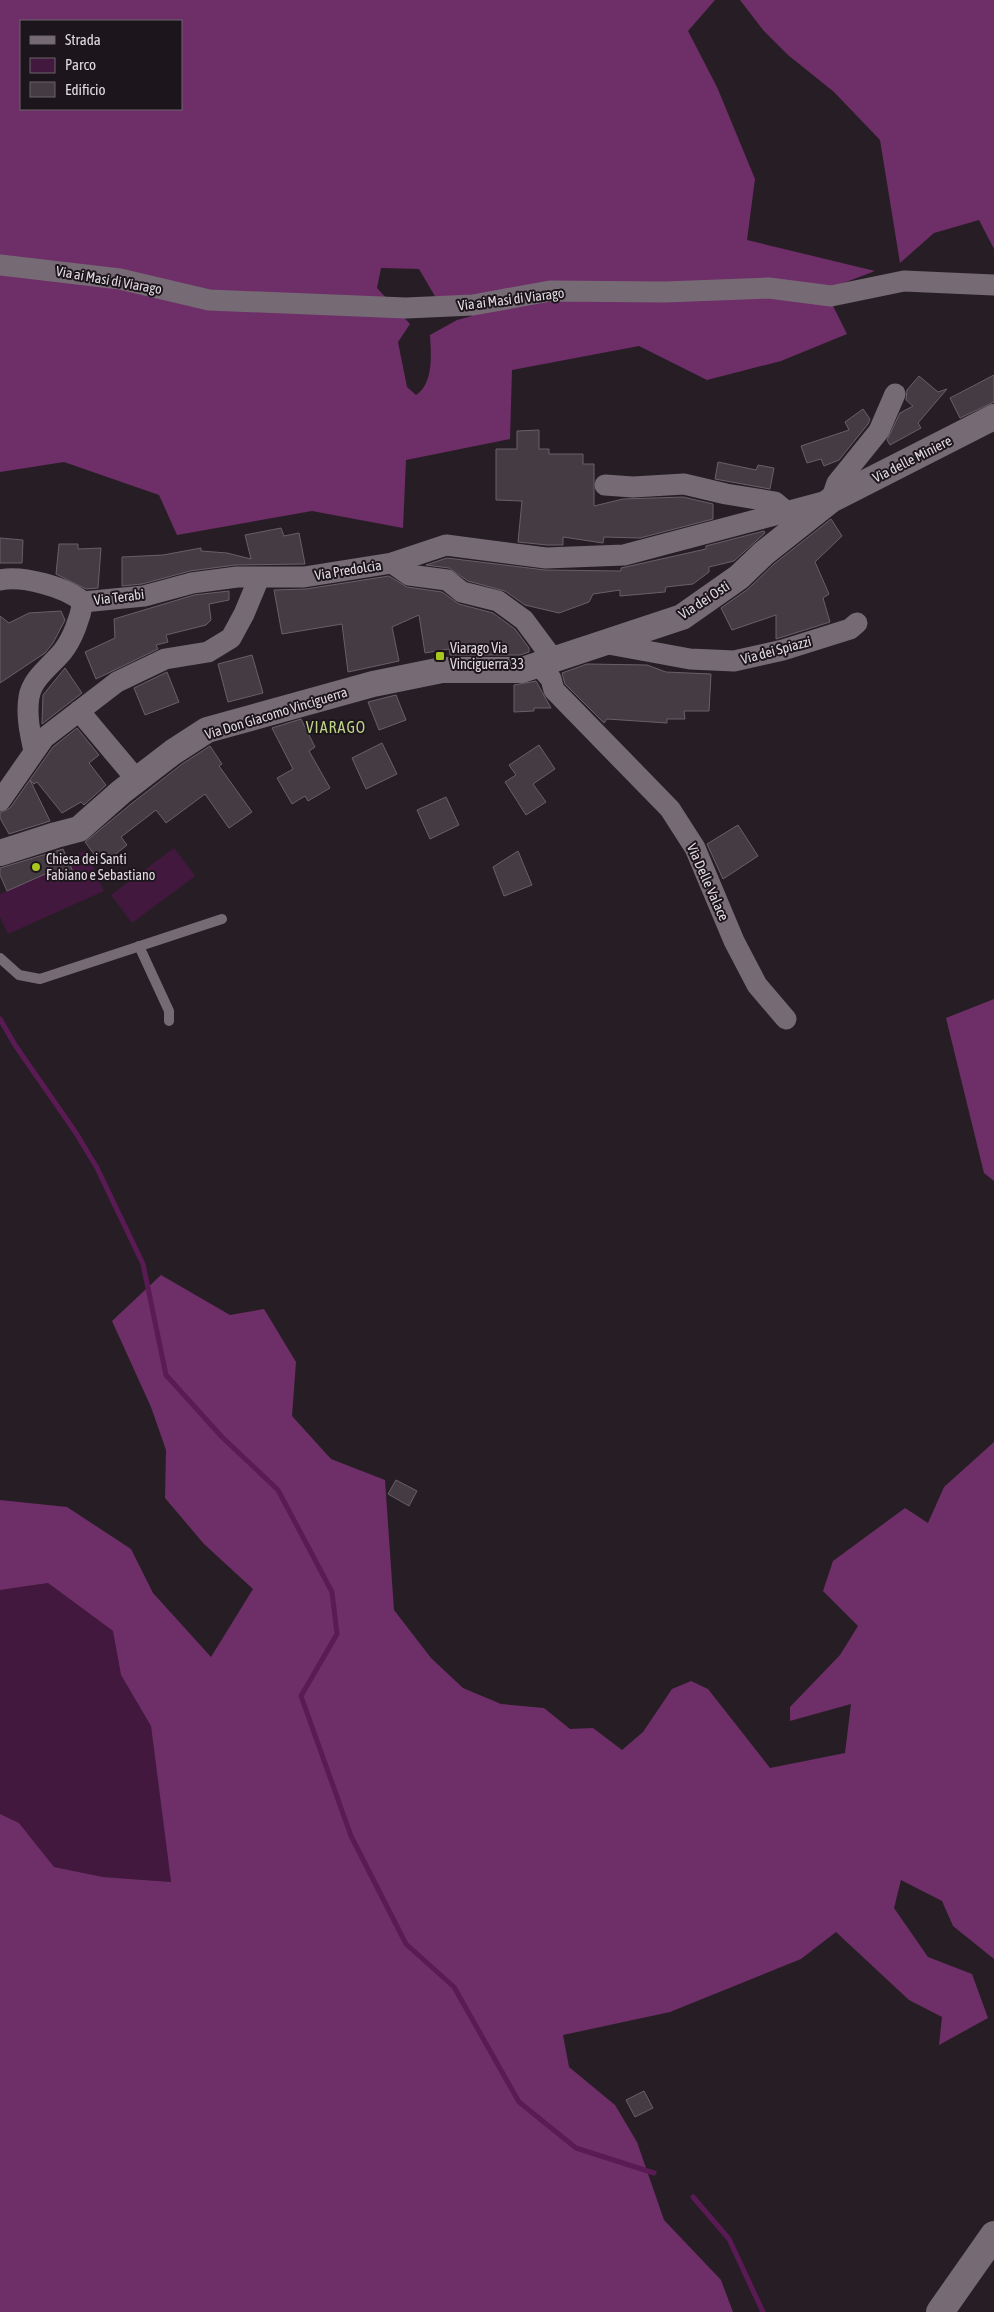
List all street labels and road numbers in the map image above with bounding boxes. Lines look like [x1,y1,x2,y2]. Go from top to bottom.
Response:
street label: Via ai Masi di Viarago [55,263,163,297]
street label: Via ai Masi di Viarago [457,285,565,313]
street label: Via delle Miniere [870,432,954,486]
street label: Via Predolcia [313,557,383,583]
street label: Via dei Osti [676,578,732,622]
street label: Via Terabi [93,586,145,608]
street label: Via dei Spiazzi [739,633,813,667]
street label: Via Don Giacomo Vinciguerra [203,684,349,742]
street label: Via Delle Valace [684,841,732,923]

